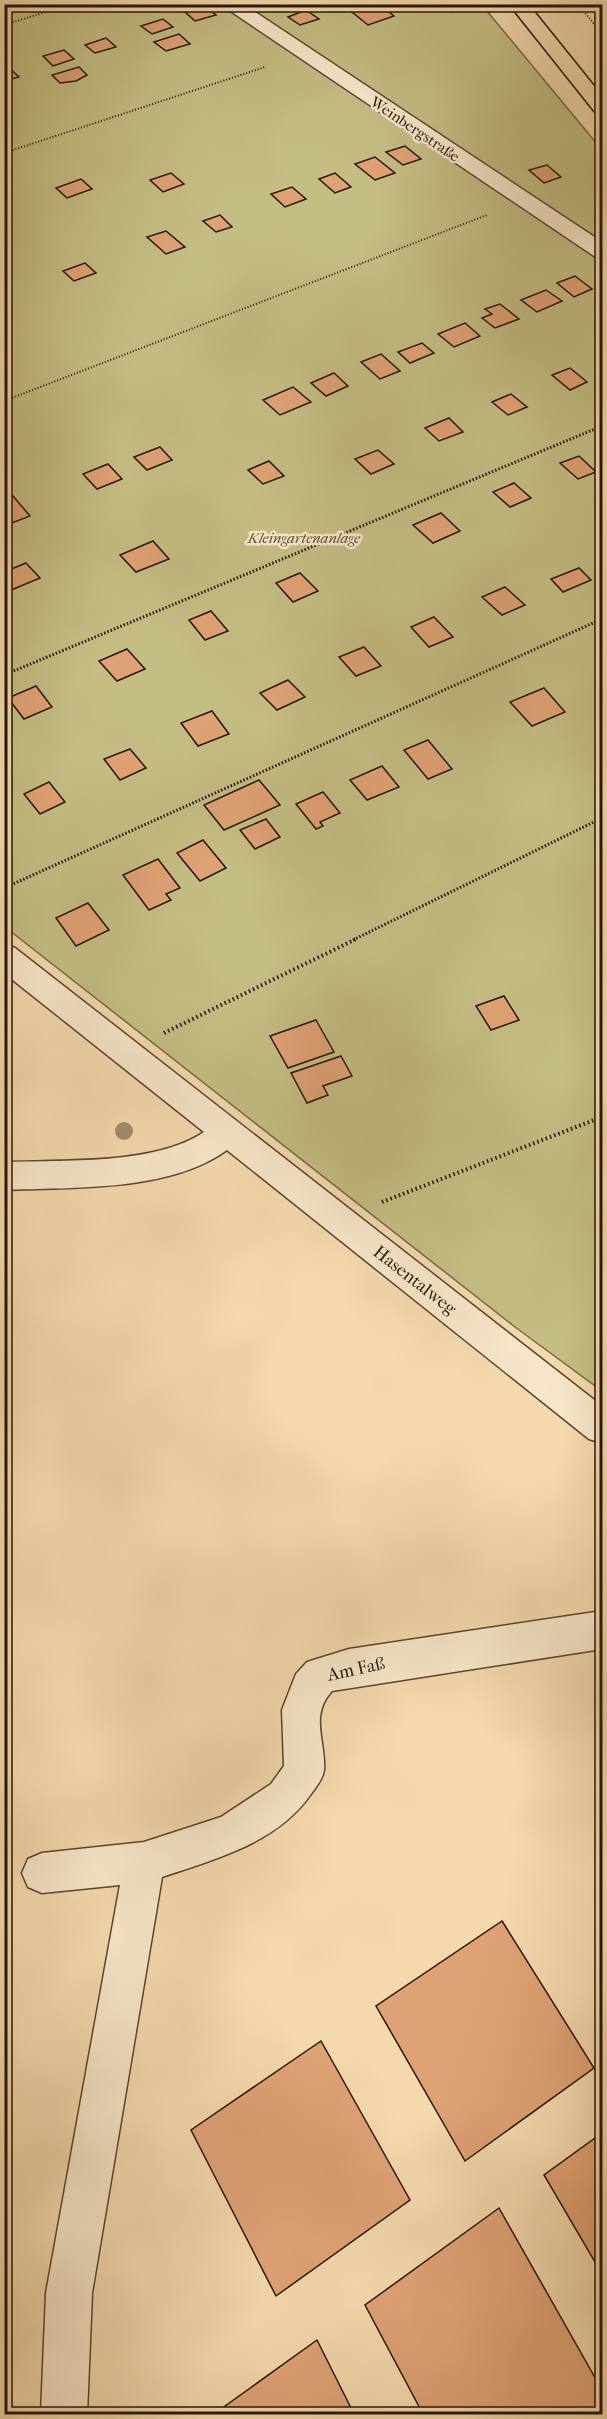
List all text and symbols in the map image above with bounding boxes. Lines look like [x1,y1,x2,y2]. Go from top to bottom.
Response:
street label: Weinbergstraße [366,92,463,166]
park label: Kleingartenanlage [247,529,361,547]
street label: Hasentalweg [369,1241,461,1320]
street label: Am Faß [324,1653,387,1686]

